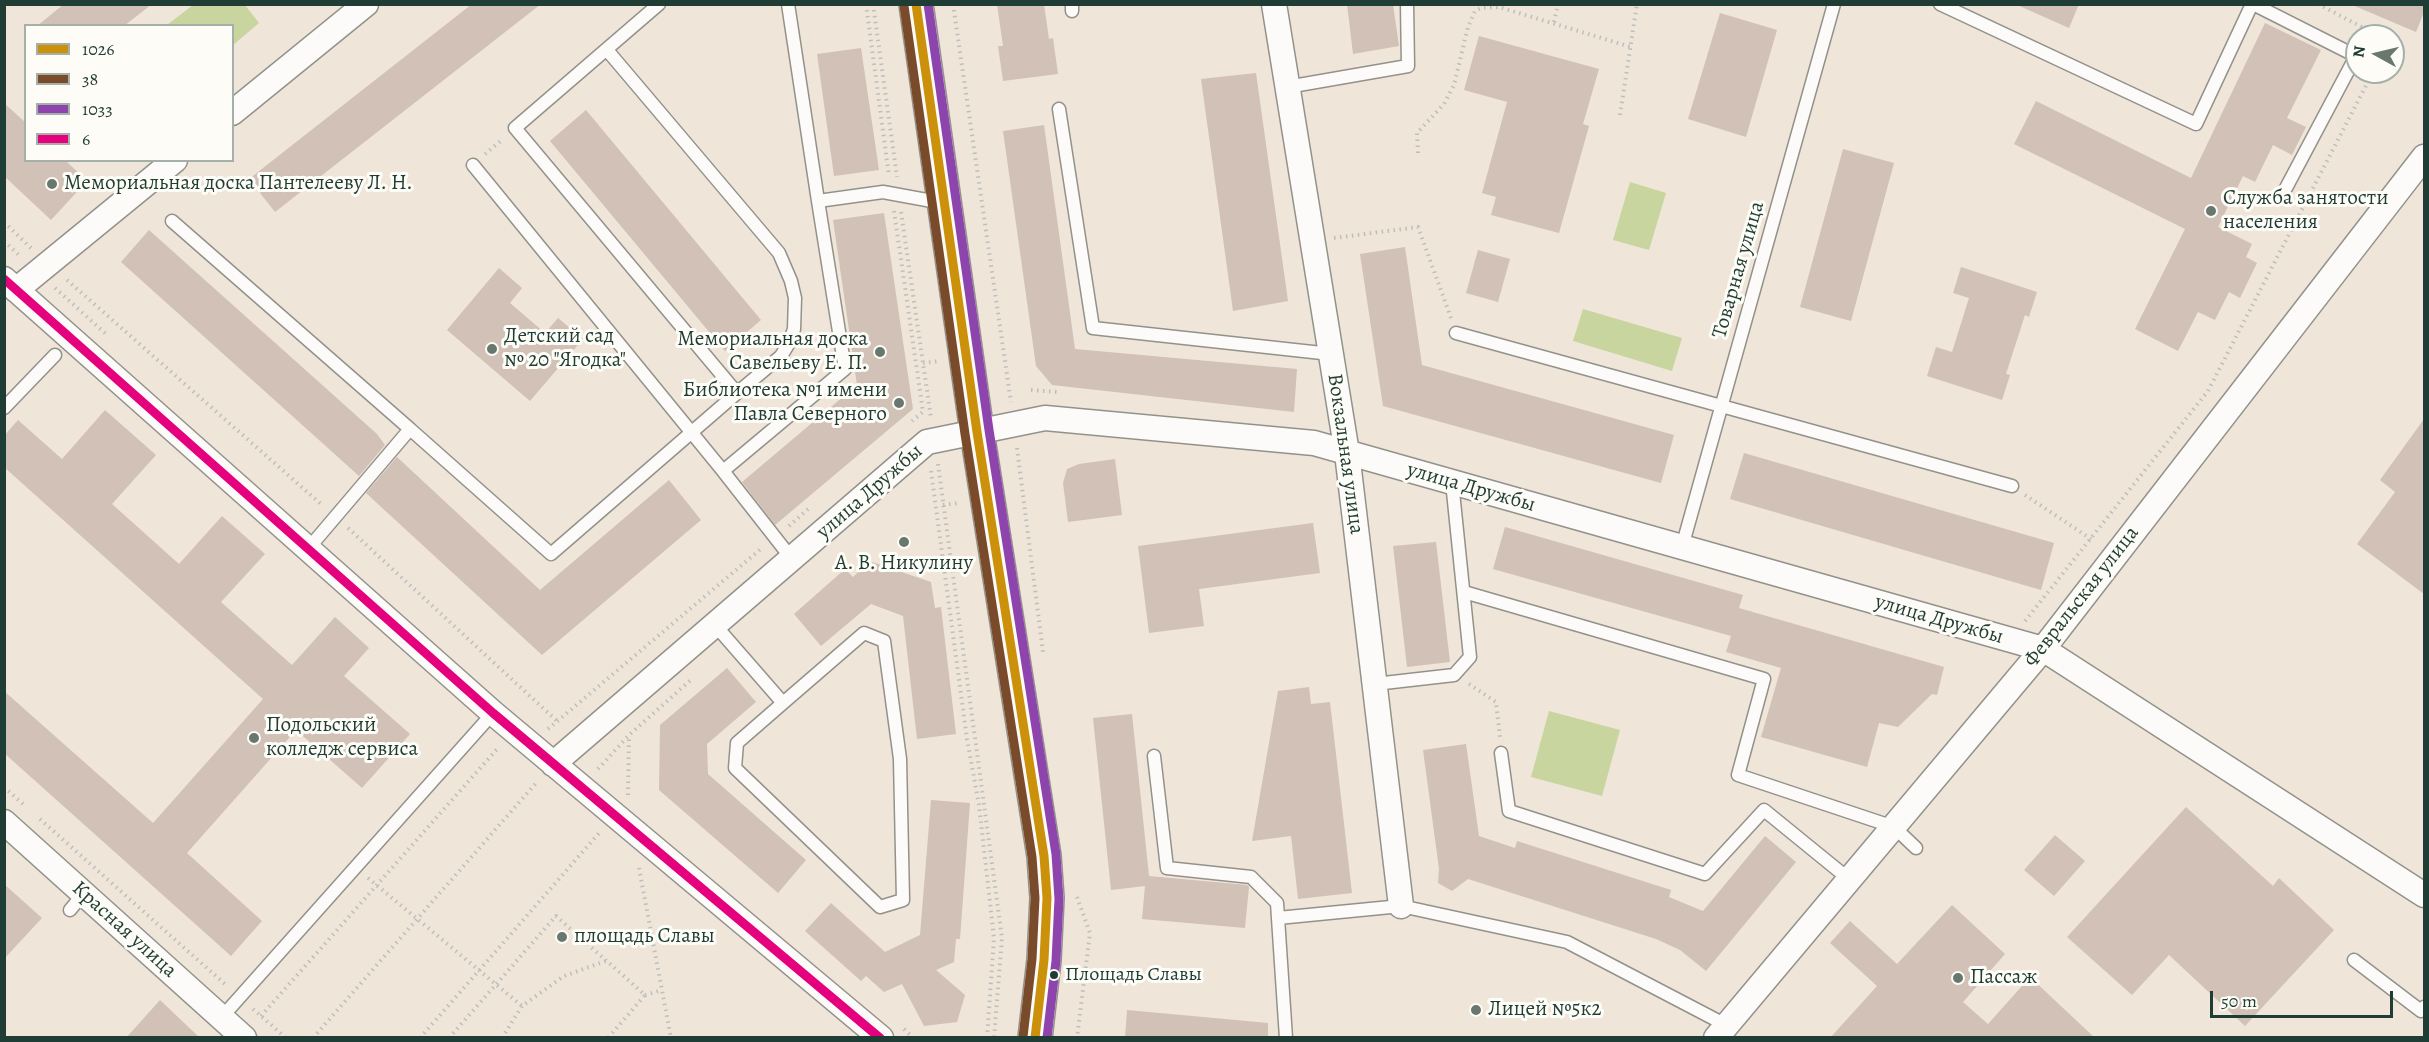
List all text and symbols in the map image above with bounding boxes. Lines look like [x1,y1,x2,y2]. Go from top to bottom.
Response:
legend [24,24,234,162]
north arrow [2345,24,2405,84]
text: 1026 [82,37,115,61]
text: N [2347,44,2371,59]
text: 38 [82,67,98,91]
text: 1033 [82,97,113,121]
text: 6 [82,127,90,151]
place label: Мемориальная доска Пантелееву Л. Н. [64,171,413,197]
marker: Мемориальная доска Пантелееву Л. Н. [45,177,59,191]
place label: Служба занятости населения [2223,186,2388,236]
street label: Товарная улица [1707,199,1771,341]
marker: Служба занятости населения [2204,204,2218,218]
place label: Детский сад № 20 "Ягодка" [504,324,626,374]
place label: Мемориальная доска Савельеву Е. П. [677,327,868,377]
marker: Детский сад № 20 "Ягодка" [485,342,499,356]
marker: Мемориальная доска Савельеву Е. П. [873,345,887,359]
street label: Вокзальная улица [1321,372,1369,536]
place label: Библиотека №1 имени Павла Северного [683,378,887,428]
marker: Библиотека №1 имени Павла Северного [892,396,906,410]
street label: улица Дружбы [812,439,928,545]
street label: улица Дружбы [1404,458,1538,518]
street label: Февральская улица [2019,522,2145,672]
marker: А. В. Никулину [897,535,911,549]
place label: А. В. Никулину [835,551,973,577]
street label: улица Дружбы [1872,590,2006,650]
place label: Подольский колледж сервиса [266,713,418,763]
marker: Подольский колледж сервиса [247,731,261,745]
street label: Красная улица [66,876,182,984]
place label: площадь Славы [574,924,715,950]
marker: площадь Славы [555,930,569,944]
place label: Площадь Славы [1065,963,1202,987]
place label: Пассаж [1970,965,2037,991]
marker: Площадь Славы [1048,969,1060,981]
marker: Пассаж [1951,971,1965,985]
scale bar [2213,979,2396,1017]
text: 50 m [2221,989,2257,1013]
place label: Лицей №5к2 [1488,997,1601,1023]
marker: Лицей №5к2 [1469,1003,1483,1017]

